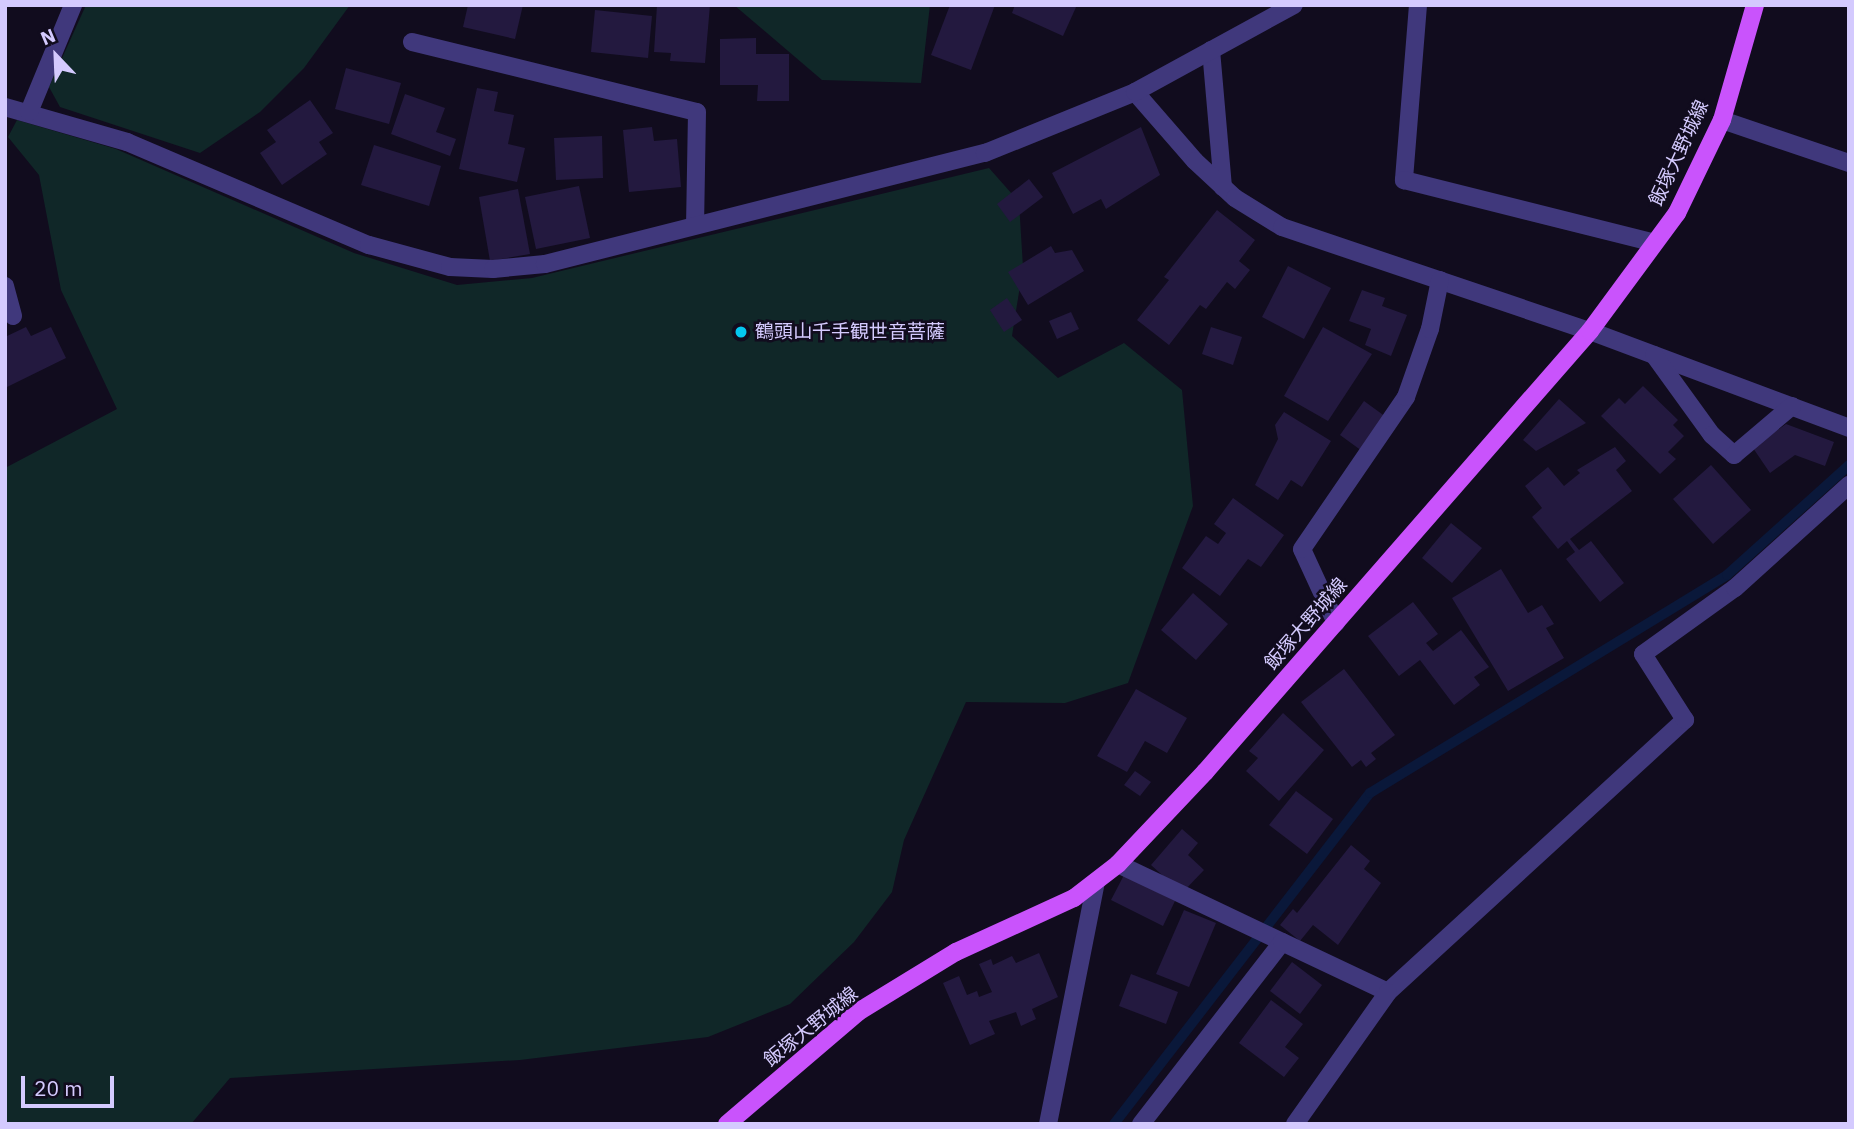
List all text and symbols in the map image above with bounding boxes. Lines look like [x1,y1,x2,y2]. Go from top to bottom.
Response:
north arrow [21,21,91,91]
text: N [37,23,59,50]
street label: 飯塚大野城線 [1645,97,1713,209]
place label: 鶴頭山千手観世音菩薩 [755,321,945,343]
marker: 鶴頭山千手観世音菩薩 [733,324,749,340]
street label: 飯塚大野城線 [1260,574,1352,674]
street label: 飯塚大野城線 [760,982,862,1072]
scale bar [24,1062,117,1106]
text: 20 m [34,1074,83,1102]

